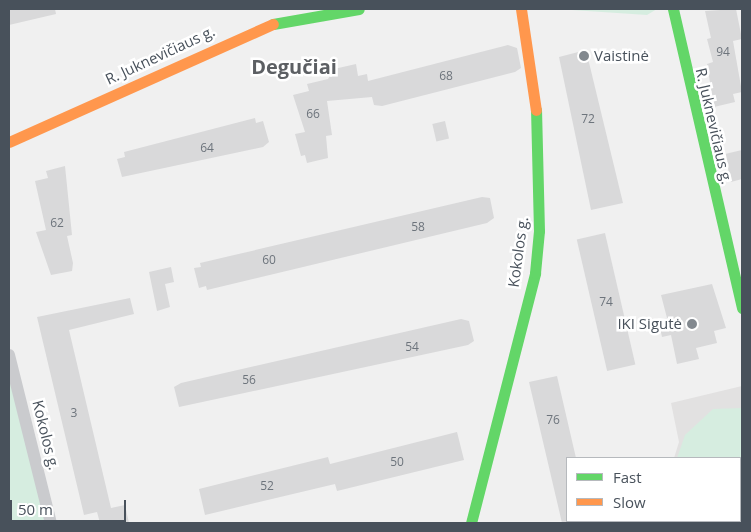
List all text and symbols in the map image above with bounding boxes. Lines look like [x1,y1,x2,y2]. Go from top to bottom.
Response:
street label: R. Juknevičiaus g. [102,22,218,88]
house number: 94 [716,45,730,59]
place label: Vaistinė [594,47,649,65]
marker: Vaistinė [578,50,590,62]
district label: Degučiai [251,54,337,78]
street label: R. Juknevičiaus g. [692,66,736,186]
house number: 68 [439,69,453,83]
house number: 66 [306,107,320,121]
house number: 72 [581,112,595,126]
house number: 64 [200,141,214,155]
house number: 62 [50,216,64,230]
street label: Kokolos g. [504,216,532,288]
house number: 58 [411,220,425,234]
house number: 60 [262,253,276,267]
house number: 74 [599,295,613,309]
place label: IKI Sigutė [617,315,682,333]
marker: IKI Sigutė [686,318,698,330]
house number: 54 [405,340,419,354]
house number: 56 [242,373,256,387]
street label: Kokolos g. [29,398,63,472]
house number: 3 [71,406,77,420]
house number: 76 [546,413,560,427]
house number: 50 [390,455,404,469]
legend [566,457,741,522]
text: Fast [613,467,642,487]
house number: 52 [260,479,274,493]
scale bar [12,490,129,522]
text: Slow [613,492,646,512]
text: 50 m [18,499,53,519]

